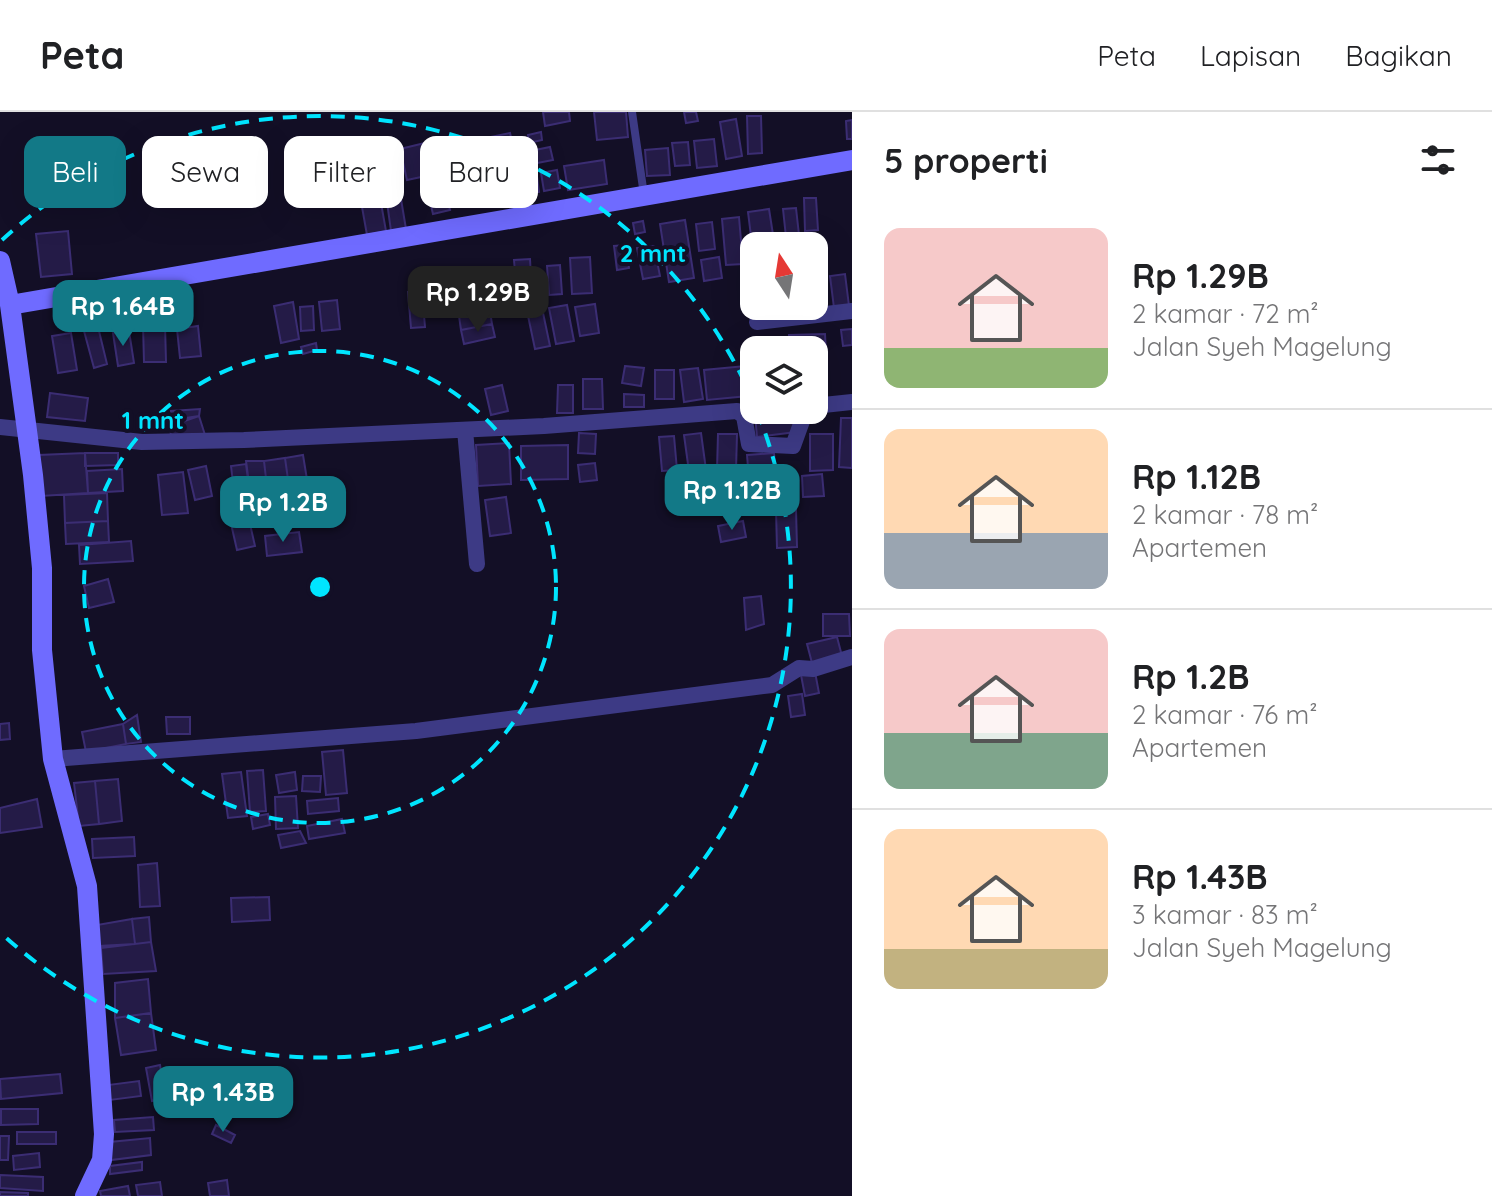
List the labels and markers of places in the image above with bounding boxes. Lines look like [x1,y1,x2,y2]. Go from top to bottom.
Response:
pin: Rp 1.29B [395,266,561,334]
pin: Rp 1.64B [40,280,206,348]
pin: Rp 1.12B [649,464,815,532]
pin: Rp 1.2B [209,476,357,544]
centre of rings [306,573,334,601]
pin: Rp 1.43B [140,1066,306,1134]

